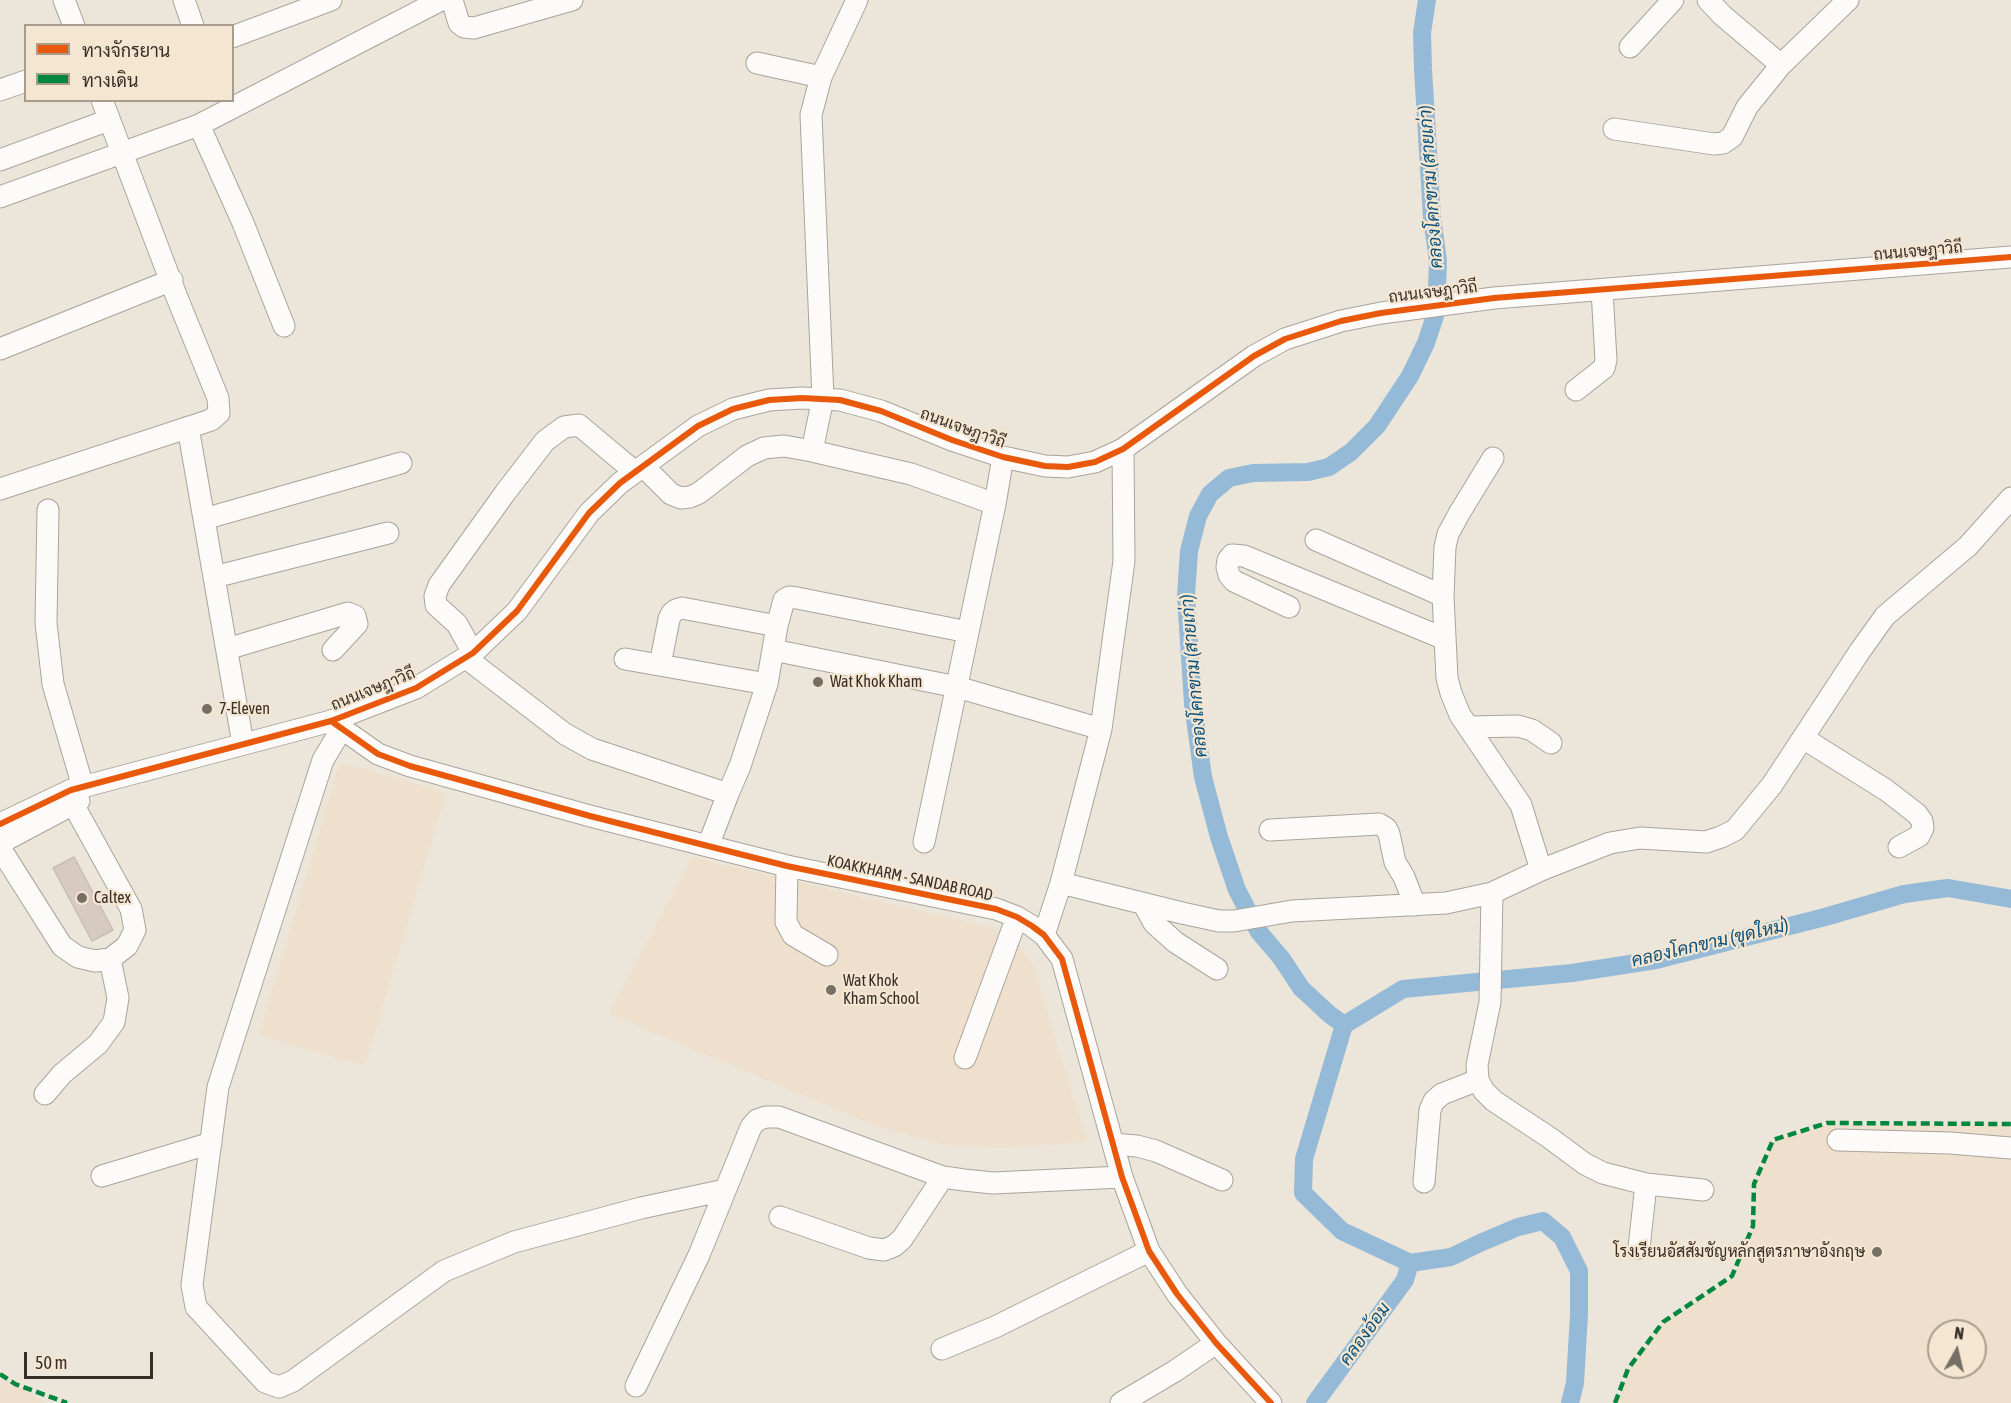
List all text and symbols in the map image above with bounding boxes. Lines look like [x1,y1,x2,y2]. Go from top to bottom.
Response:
legend [24,24,234,102]
text: ทางจักรยาน [82,40,170,61]
text: ทางเดิน [82,70,138,91]
water label: คลองโคกขาม (สายเก่า) [1415,105,1447,269]
street label: ถนนเจษฎาวิถี [1873,238,1963,264]
street label: ถนนเจษฎาวิถี [1387,277,1479,307]
street label: ถนนเจษฎาวิถี [918,404,1008,452]
water label: คลองโคกขาม (สายเก่า) [1176,593,1212,759]
street label: ถนนเจษฎาวิถี [328,663,418,715]
place label: Wat Khok Kham [830,672,922,692]
marker: Wat Khok Kham [811,675,825,689]
place label: 7-Eleven [219,699,270,719]
marker: 7-Eleven [200,702,214,716]
street label: KOAKKHARM - SANDAB ROAD [825,851,995,905]
place label: Caltex [94,888,131,908]
marker: Caltex [75,891,89,905]
water label: คลองโคกขาม (ขุดใหม่) [1629,914,1791,972]
place label: Wat Khok Kham School [843,971,919,1009]
marker: Wat Khok Kham School [824,983,838,997]
place label: โรงเรียนอัสสัมชัญหลักสูตรภาษาอังกฤษ [1614,1242,1865,1262]
marker: โรงเรียนอัสสัมชัญหลักสูตรภาษาอังกฤษ [1870,1245,1884,1259]
water label: คลองอ้อม [1335,1298,1395,1370]
north arrow [1927,1319,1987,1379]
text: N [1953,1324,1965,1343]
scale bar [27,1340,156,1378]
text: 50 m [35,1352,67,1373]

